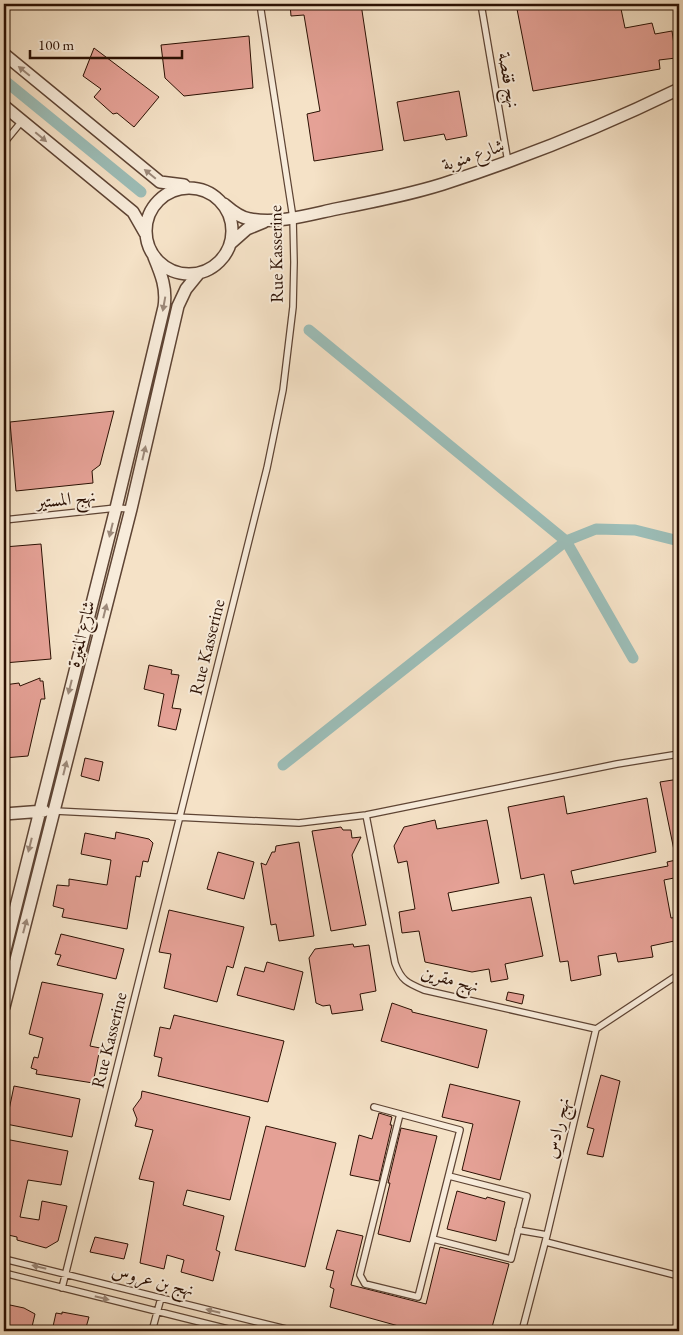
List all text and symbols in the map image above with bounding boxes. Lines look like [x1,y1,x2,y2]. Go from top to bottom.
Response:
scale bar [30,28,182,60]
text: 100 m [38,35,75,54]
street label: نهج قفصة [488,50,526,111]
one-way arrow [18,65,31,76]
one-way arrow [35,131,48,142]
street label: شارع منوبة [439,133,508,180]
one-way arrow [144,169,156,180]
street label: Rue Kasserine [263,205,288,303]
one-way arrow [159,296,167,312]
one-way arrow [140,445,148,461]
street label: نهج المستير [33,484,97,518]
one-way arrow [106,522,114,537]
street label: Rue Kasserine [184,597,230,697]
street label: شارع المغيرة [61,598,104,671]
one-way arrow [101,603,109,618]
one-way arrow [66,680,74,695]
one-way arrow [61,761,69,776]
one-way arrow [26,837,34,852]
one-way arrow [21,918,29,933]
street label: نهج مقرين [417,960,482,1002]
street label: Rue Kasserine [86,990,132,1090]
street label: نهج رادس [538,1095,580,1162]
street label: نهج بن عروس [108,1258,197,1306]
one-way arrow [31,1263,46,1271]
one-way arrow [94,1294,109,1302]
one-way arrow [206,1307,221,1315]

